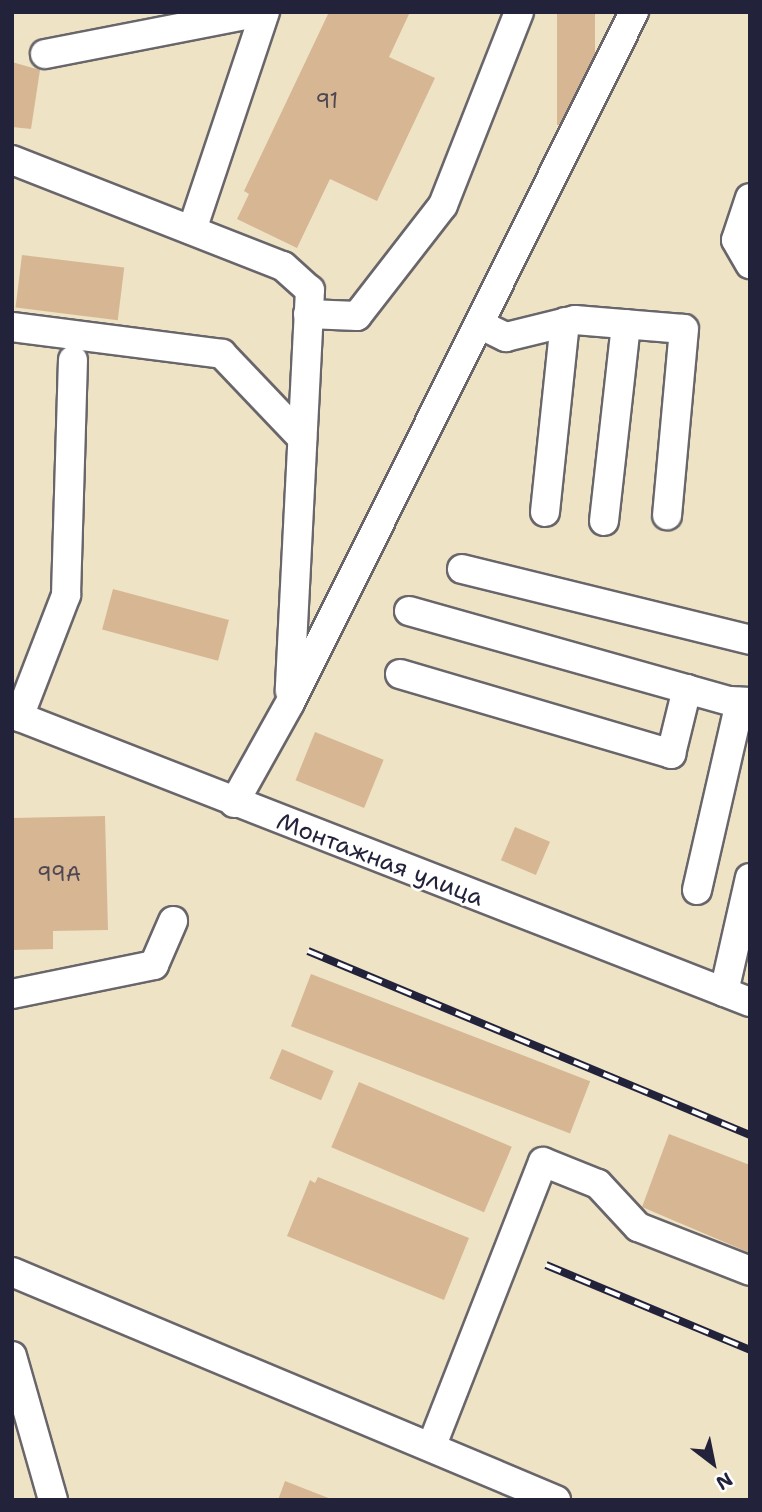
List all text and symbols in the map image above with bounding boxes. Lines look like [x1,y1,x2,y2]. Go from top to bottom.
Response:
house number: 91 [316,88,338,114]
street label: Монтажная улица [272,807,488,913]
house number: 99А [37,861,81,887]
north arrow [678,1428,748,1498]
text: N [711,1467,737,1496]

